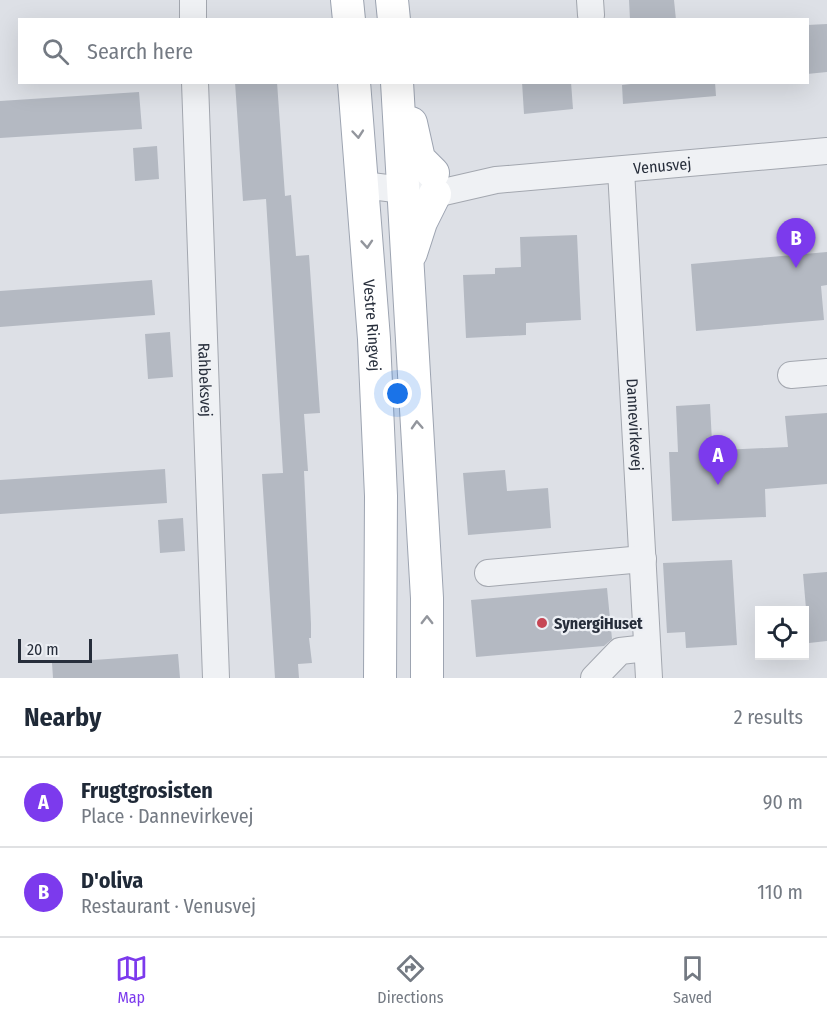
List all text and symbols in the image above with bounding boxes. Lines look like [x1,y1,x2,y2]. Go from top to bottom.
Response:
search box [18,18,809,84]
icon: search [39,35,72,68]
text: Search here [87,38,193,65]
one-way arrow [352,130,365,139]
street label: Venusvej [632,154,692,178]
pin: B [776,218,816,268]
one-way arrow [360,239,373,248]
street label: Vestre Ringvej [359,279,384,372]
street label: Rahbeksvej [194,342,216,417]
street label: Dannevirkevej [622,378,647,471]
your location [383,379,412,408]
one-way arrow [410,420,423,429]
pin: A [698,436,738,485]
map controls [755,606,809,660]
button: locate [755,606,809,660]
place label: SynergiHuset [554,614,643,633]
one-way arrow [421,615,433,624]
marker: SynergiHuset [535,616,549,630]
scale bar [18,636,92,664]
text: 20 m [27,640,58,659]
text: Nearby [24,702,101,733]
text: 2 results [734,705,803,729]
text: Frugtgrosisten [81,777,213,804]
text: A [38,790,49,814]
text: 90 m [763,790,803,814]
text: Place · Dannevirkevej [81,804,254,828]
text: D'oliva [81,867,143,894]
text: B [38,880,49,904]
text: 110 m [757,880,803,904]
text: Restaurant · Venusvej [81,894,256,918]
tab: Map [115,952,148,1007]
tab: Directions [377,952,444,1007]
tab: Saved [673,952,712,1007]

